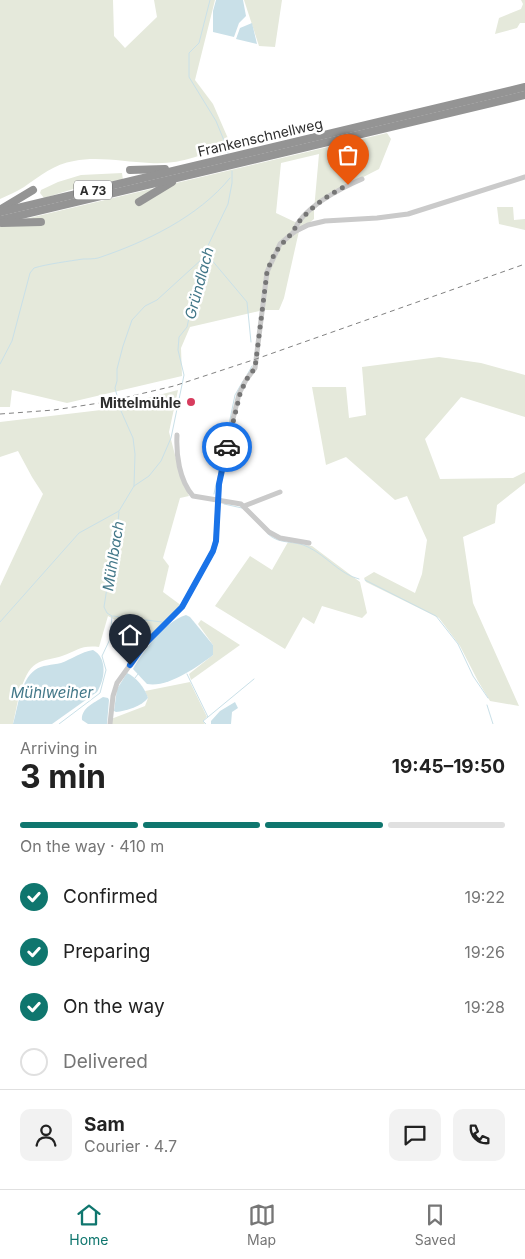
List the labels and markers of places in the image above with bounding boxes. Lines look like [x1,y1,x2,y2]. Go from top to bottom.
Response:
pin [327,134,369,185]
place label: Mittelmühle [100,394,181,411]
marker: Mittelmühle [185,396,197,408]
pin [109,614,151,665]

